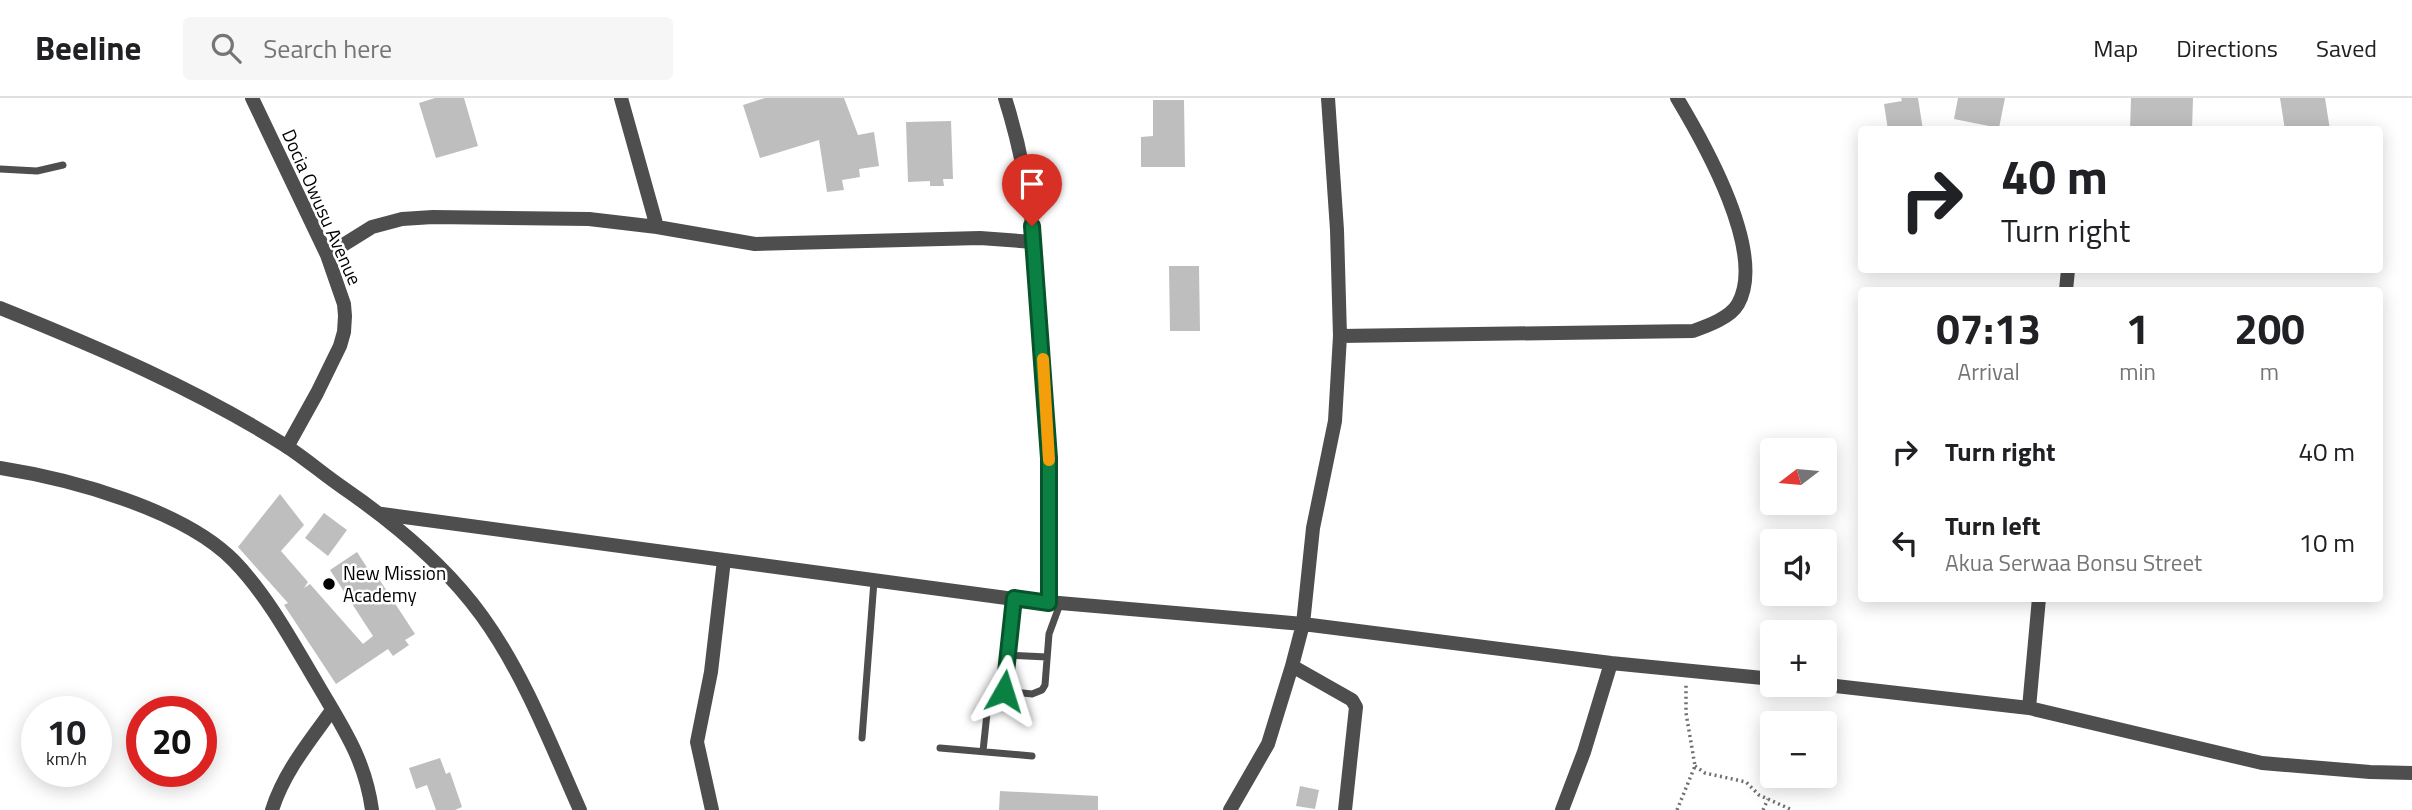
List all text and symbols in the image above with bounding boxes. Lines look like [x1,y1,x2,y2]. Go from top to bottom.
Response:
search box [183,17,673,80]
text: Beeline [35,23,141,73]
icon: search [207,29,245,67]
text: Search here [263,29,392,68]
text: Map [2093,30,2138,66]
text: Directions [2176,30,2278,66]
text: Saved [2316,30,2377,66]
street label: Docia Owusu Avenue [275,124,370,289]
text: 40 m [2001,138,2108,213]
pin [1002,154,1062,226]
icon: right [1886,154,1977,245]
icon: arrive [1013,165,1051,203]
text: Turn right [2001,206,2130,254]
text: 07:13 [1936,296,2041,360]
text: 1 [2126,296,2149,360]
text: 200 [2234,296,2305,360]
text: Arrival [1957,354,2020,389]
text: min [2119,354,2156,389]
text: m [2260,354,2279,389]
text: Turn right [1945,432,2056,471]
text: 40 m [2298,432,2355,471]
icon: right [1886,433,1924,471]
north arrow [1760,438,1838,514]
map controls [1760,438,1837,788]
text: Turn left [1945,506,2040,545]
text: 10 m [2298,523,2355,562]
icon: left [1886,524,1924,562]
button: sound [1760,529,1837,606]
text: Akua Serwaa Bonsu Street [1945,545,2202,580]
place label: New Mission Academy [343,558,446,609]
marker: New Mission Academy [321,576,337,592]
button: + [1760,620,1837,697]
position arrow [967,654,1041,728]
speed limit sign: 20 [126,696,217,787]
text: 10 [47,705,86,759]
button: − [1760,711,1837,788]
text: km/h [46,745,87,772]

